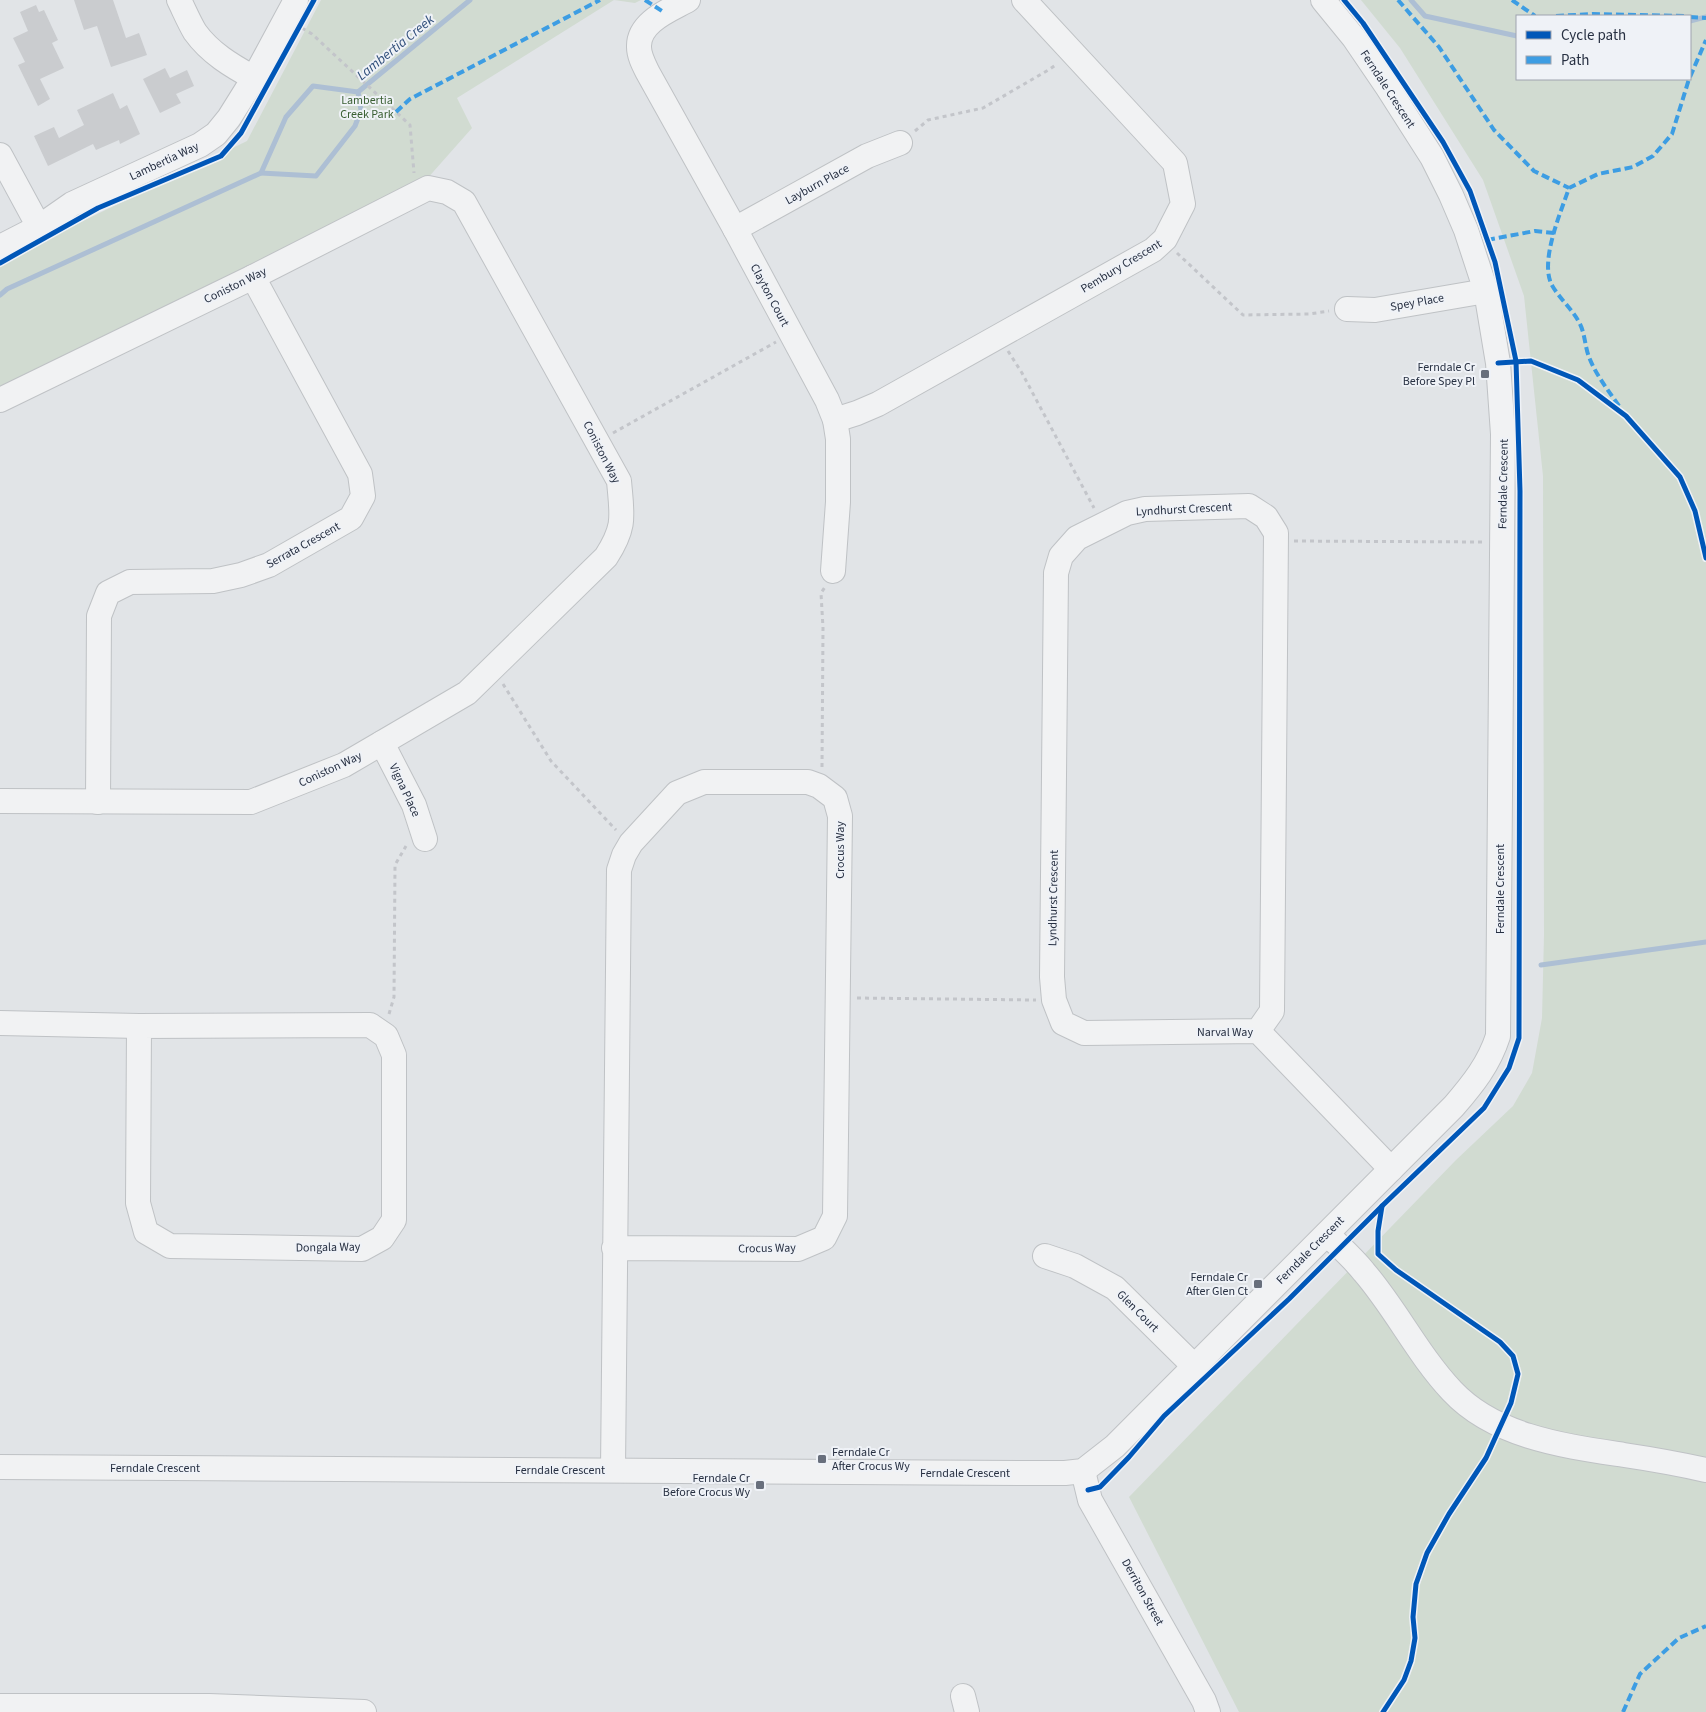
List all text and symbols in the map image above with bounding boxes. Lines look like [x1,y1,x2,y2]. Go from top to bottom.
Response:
water label: Lambertia Creek [353,10,439,85]
legend [1516,15,1691,80]
text: Cycle path [1561,25,1626,46]
street label: Ferndale Crescent [1356,47,1419,132]
text: Path [1561,50,1589,71]
park label: Lambertia Creek Park [340,92,394,123]
street label: Lambertia Way [127,138,202,185]
street label: Layburn Place [782,160,852,209]
street label: Pembury Crescent [1078,236,1165,297]
street label: Clayton Court [746,261,793,330]
street label: Coniston Way [201,263,270,308]
street label: Spey Place [1389,289,1445,316]
place label: Ferndale Cr Before Spey Pl [1403,359,1476,390]
marker: Ferndale Cr Before Spey Pl [1479,368,1491,380]
street label: Coniston Way [579,418,625,487]
street label: Ferndale Crescent [1494,439,1513,529]
street label: Lyndhurst Crescent [1135,498,1233,521]
street label: Serrata Crescent [263,518,343,573]
street label: Coniston Way [296,747,365,792]
street label: Vigna Place [385,761,424,820]
street label: Crocus Way [832,821,849,879]
street label: Ferndale Crescent [1492,844,1509,934]
street label: Lyndhurst Crescent [1044,850,1063,946]
street label: Narval Way [1197,1024,1253,1041]
street label: Ferndale Crescent [1272,1212,1348,1288]
street label: Dongala Way [295,1238,361,1257]
street label: Crocus Way [738,1239,796,1258]
place label: Ferndale Cr After Glen Ct [1186,1269,1249,1300]
marker: Ferndale Cr After Glen Ct [1252,1278,1264,1290]
street label: Glen Court [1113,1286,1163,1336]
place label: Ferndale Cr After Crocus Wy [832,1444,910,1475]
marker: Ferndale Cr After Crocus Wy [816,1453,828,1465]
street label: Ferndale Crescent [110,1460,200,1477]
street label: Ferndale Crescent [515,1462,605,1479]
street label: Ferndale Crescent [920,1465,1010,1482]
place label: Ferndale Cr Before Crocus Wy [663,1470,751,1501]
marker: Ferndale Cr Before Crocus Wy [754,1479,766,1491]
street label: Derriton Street [1117,1556,1168,1629]

